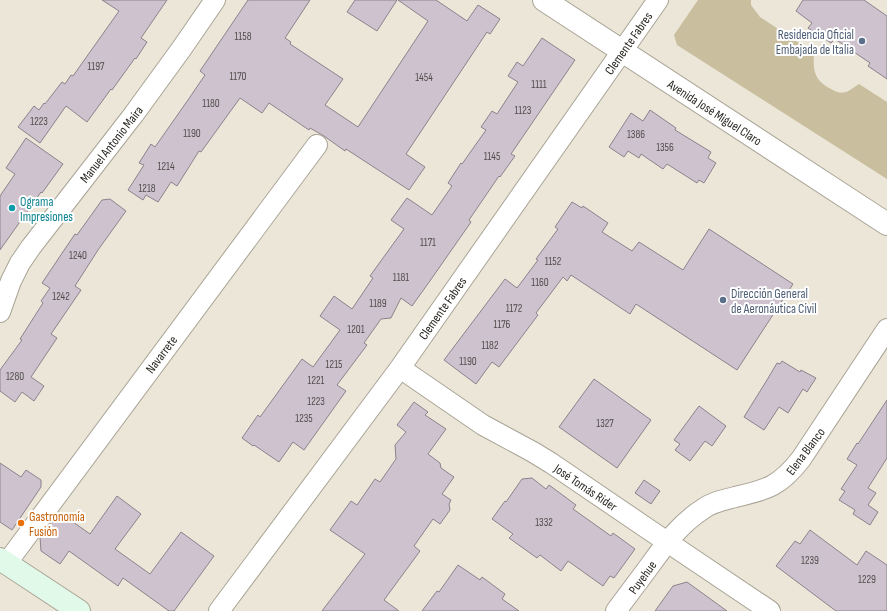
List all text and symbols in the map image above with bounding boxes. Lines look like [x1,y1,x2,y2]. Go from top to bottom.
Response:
street label: Clemente Fabres [601,9,656,78]
place label: Residencia Oficial Embajada de Italia [776,27,854,58]
house number: 1158 [235,30,252,43]
marker: Residencia Oficial Embajada de Italia [857,36,867,46]
house number: 1197 [88,60,105,73]
house number: 1170 [230,70,247,83]
house number: 1454 [415,71,433,84]
street label: Avenida José Miguel Claro [663,76,765,149]
house number: 1111 [531,78,547,91]
house number: 1180 [202,97,220,110]
street label: Manuel Antonio Maira [77,103,147,186]
house number: 1123 [515,104,532,117]
house number: 1223 [30,115,48,128]
house number: 1190 [183,127,201,140]
house number: 1386 [627,128,645,141]
house number: 1356 [656,141,674,154]
house number: 1145 [484,150,500,163]
house number: 1214 [158,160,175,173]
house number: 1218 [138,182,156,195]
place label: Ograma Impresiones [20,194,73,225]
marker: Ograma Impresiones [7,203,17,213]
house number: 1171 [420,236,436,249]
house number: 1240 [69,249,87,262]
house number: 1152 [545,255,562,268]
house number: 1181 [393,271,409,284]
street label: Clemente Fabres [415,274,470,343]
house number: 1160 [531,276,549,289]
place label: Dirección General de Aeronáutica Civil [731,286,817,317]
house number: 1242 [52,290,70,303]
marker: Dirección General de Aeronáutica Civil [718,295,728,305]
house number: 1189 [369,297,387,310]
house number: 1172 [506,302,523,315]
house number: 1176 [494,318,511,331]
house number: 1201 [347,323,365,336]
street label: Navarrete [142,333,181,377]
house number: 1182 [481,339,499,352]
house number: 1190 [459,355,477,368]
house number: 1215 [326,358,342,371]
house number: 1280 [6,370,24,383]
house number: 1221 [308,374,325,387]
house number: 1223 [307,395,325,408]
house number: 1235 [295,412,313,425]
house number: 1327 [596,417,614,430]
street label: Elena Blanco [783,425,829,478]
street label: José Tomás Rider [550,460,620,515]
place label: Gastronomía Fusión [29,509,85,540]
house number: 1332 [535,516,553,529]
marker: Gastronomía Fusión [16,518,26,528]
house number: 1239 [801,554,819,567]
street label: Puyehue [625,558,660,597]
house number: 1229 [858,573,876,586]

